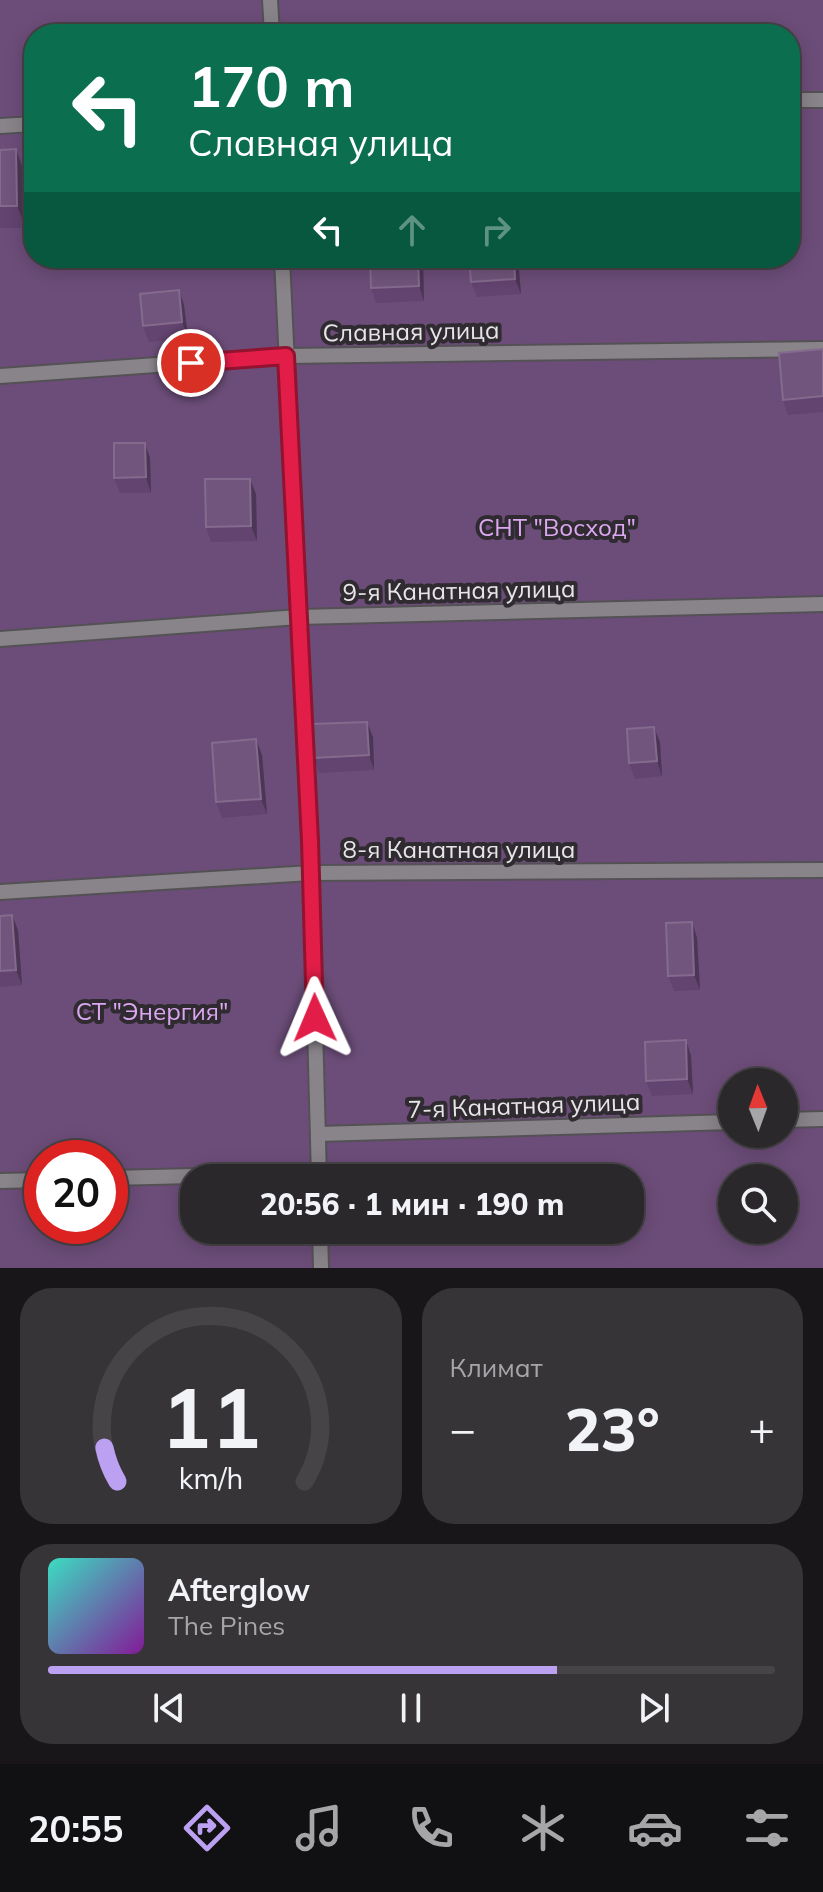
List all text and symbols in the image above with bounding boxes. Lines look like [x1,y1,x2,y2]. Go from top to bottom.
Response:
text: 170 m [188,51,355,121]
icon: left [56,56,160,160]
text: Славная улица [188,120,453,165]
icon: left [306,208,350,252]
icon: ahead [390,208,434,252]
icon: right [474,208,518,252]
street label: Славная улица [322,314,500,348]
pin [157,329,225,397]
icon: arrive [169,341,213,385]
park label: СНТ "Восход" [478,512,636,542]
street label: 9-я Канатная улица [342,573,576,607]
street label: 8-я Канатная улица [343,834,575,864]
position arrow [273,976,357,1060]
park label: СТ "Энергия" [76,996,228,1026]
north arrow [718,1068,798,1148]
map controls [718,1068,798,1244]
street label: 7-я Канатная улица [407,1086,641,1124]
speed limit sign: 20 [24,1140,128,1244]
button: search [718,1164,798,1244]
text: 20:56 · 1 мин · 190 m [260,1185,564,1223]
text: Климат [450,1351,543,1384]
text: 11 [161,1364,261,1469]
text: 23° [565,1391,660,1466]
text: − [450,1401,476,1456]
text: + [749,1401,775,1456]
text: km/h [178,1460,243,1496]
text: Afterglow [168,1571,310,1609]
text: The Pines [168,1609,285,1642]
icon: previous [147,1686,191,1730]
icon: pause [389,1686,433,1730]
icon: next [632,1686,676,1730]
icon: directions [179,1800,235,1856]
icon: music [291,1800,347,1856]
icon: phone [403,1800,459,1856]
icon: climate [515,1800,571,1856]
icon: car [627,1800,683,1856]
icon: filters [739,1800,795,1856]
text: 20:55 [28,1806,123,1851]

